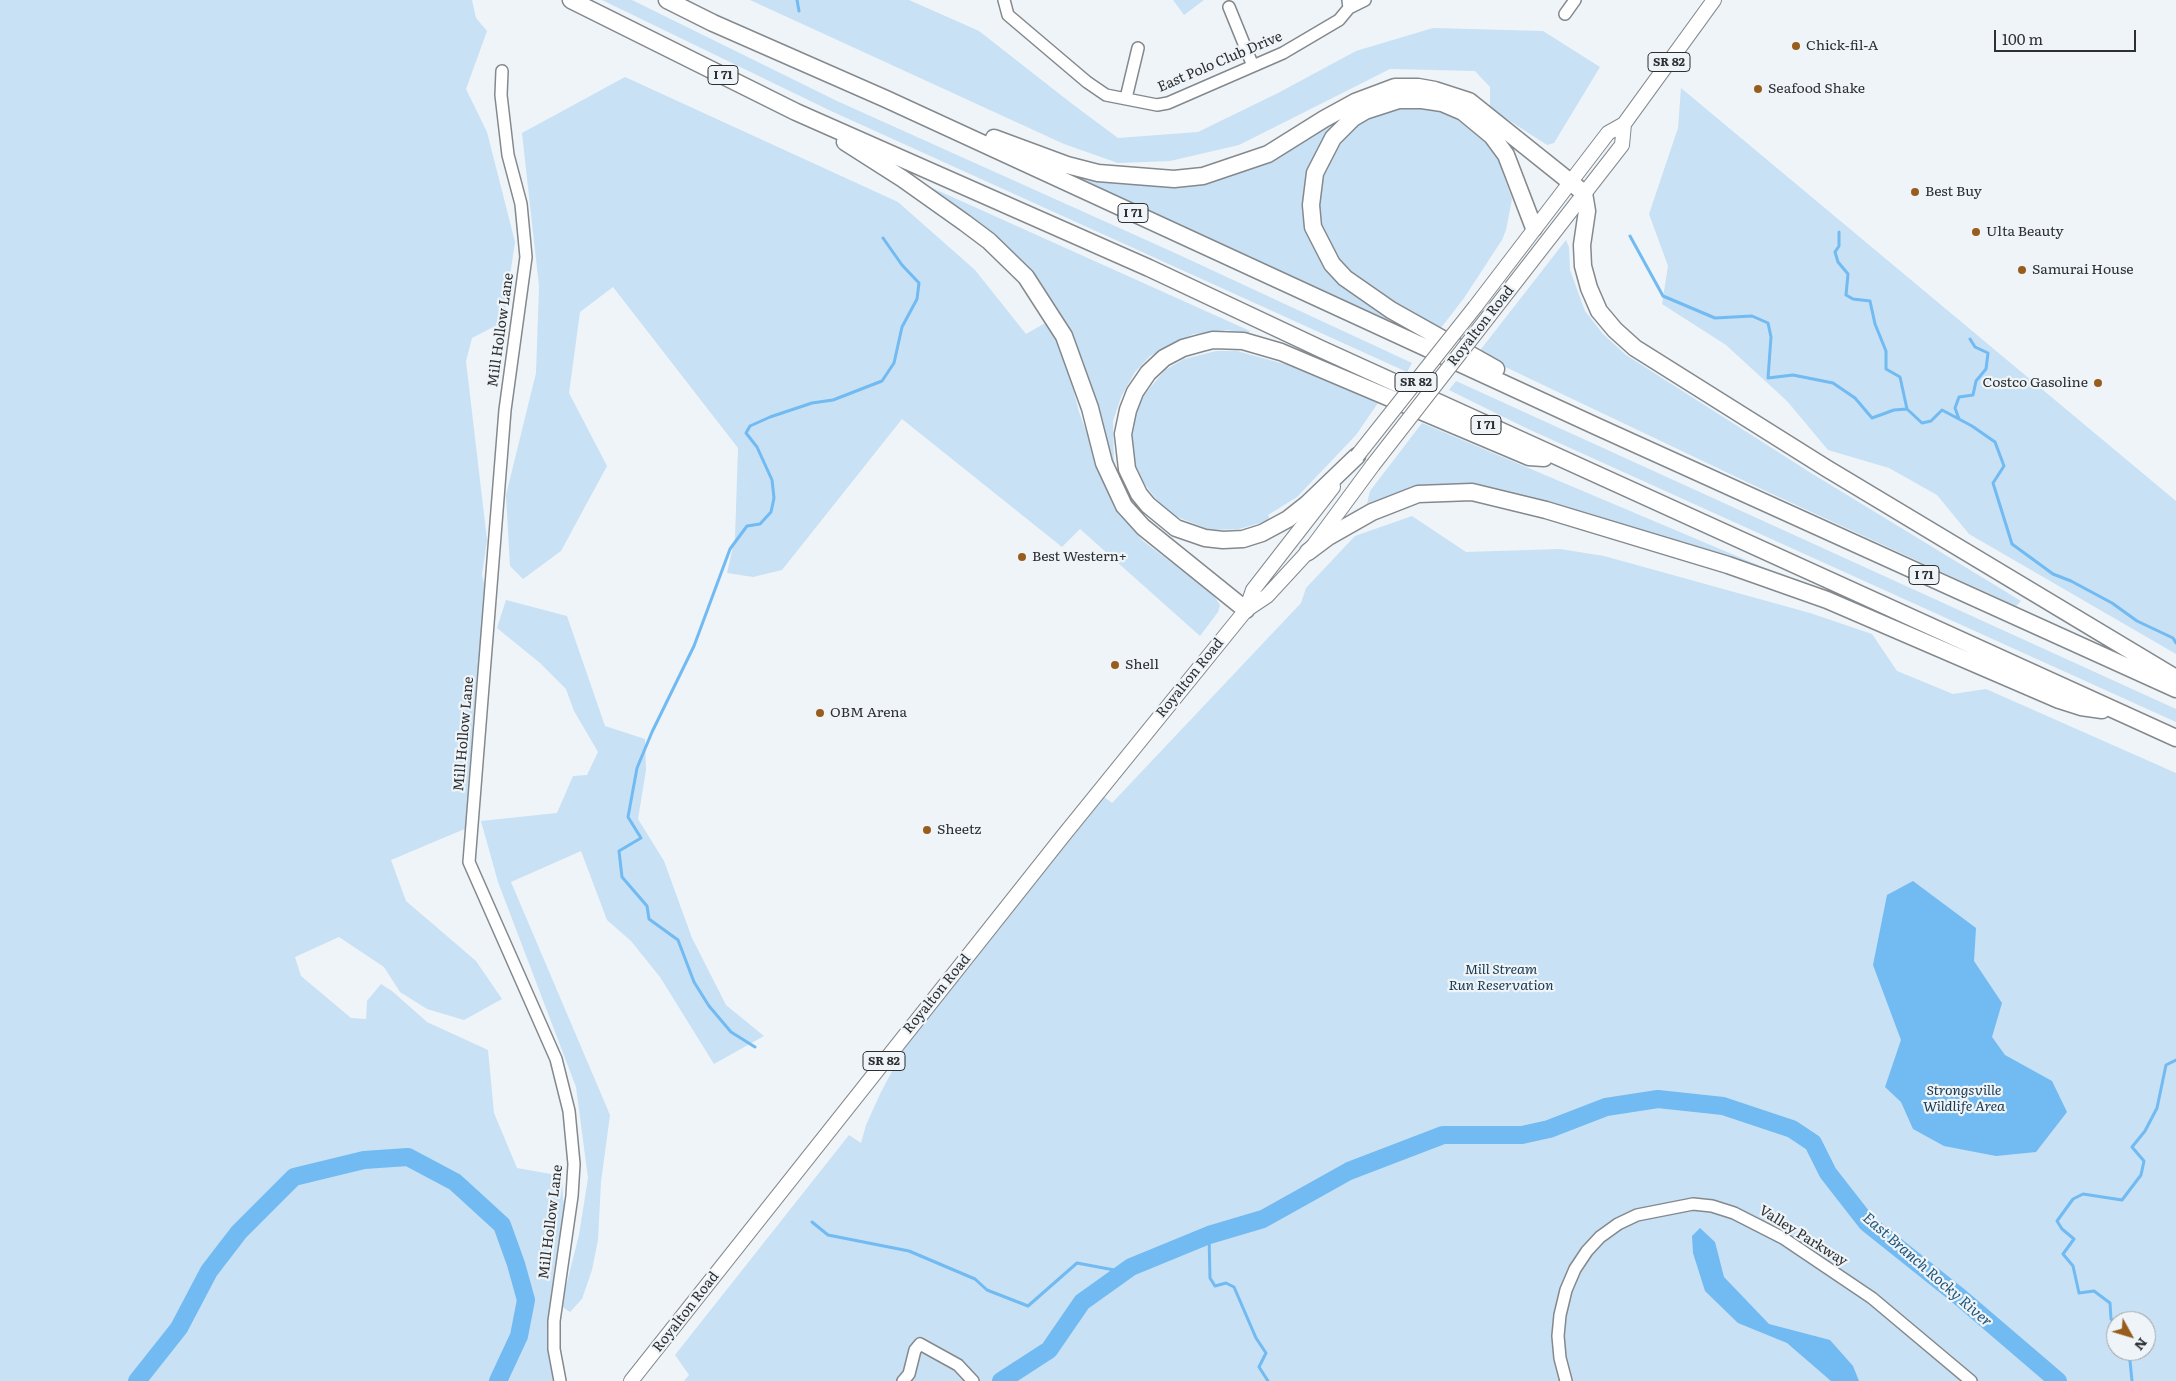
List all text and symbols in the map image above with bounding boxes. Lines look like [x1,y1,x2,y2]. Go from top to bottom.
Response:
scale bar [1996,20,2138,52]
text: 100 m [2002,27,2043,50]
street label: East Polo Club Drive [1155,28,1285,96]
place label: Chick-fil-A [1806,38,1878,54]
marker: Chick-fil-A [1790,40,1802,52]
road number: SR 82 [1648,52,1690,72]
road number: I 71 [708,66,738,84]
place label: Seafood Shake [1768,81,1865,97]
marker: Seafood Shake [1752,83,1764,95]
place label: Best Buy [1925,184,1982,200]
marker: Best Buy [1909,186,1921,198]
road number: I 71 [1118,204,1148,222]
place label: Ulta Beauty [1986,224,2064,240]
marker: Ulta Beauty [1970,226,1982,238]
place label: Samurai House [2032,262,2134,278]
marker: Samurai House [2016,264,2028,276]
street label: Mill Hollow Lane [485,272,517,388]
street label: Royalton Road [1444,282,1518,370]
road number: SR 82 [1395,372,1437,392]
place label: Costco Gasoline [1982,375,2088,391]
marker: Costco Gasoline [2092,377,2104,389]
road number: I 71 [1471,416,1501,434]
place label: Best Western+ [1032,549,1127,565]
marker: Best Western+ [1016,551,1028,563]
road number: I 71 [1909,566,1939,584]
street label: Royalton Road [1153,635,1227,721]
place label: Shell [1125,657,1159,673]
marker: Shell [1109,659,1121,671]
street label: Mill Hollow Lane [451,676,477,792]
place label: OBM Arena [830,705,907,721]
marker: OBM Arena [814,707,826,719]
place label: Sheetz [937,822,981,838]
marker: Sheetz [921,824,933,836]
street label: Royalton Road [900,951,974,1037]
park label: Mill Stream Run Reservation [1448,962,1554,994]
road number: SR 82 [863,1052,905,1070]
park label: Strongsville Wildlife Area [1923,1083,2005,1116]
street label: Mill Hollow Lane [536,1164,566,1280]
street label: Valley Parkway [1756,1202,1850,1270]
water label: East Branch Rocky River [1859,1209,1995,1331]
street label: Royalton Road [649,1268,723,1356]
north arrow [2106,1311,2156,1361]
text: N [2130,1334,2153,1356]

